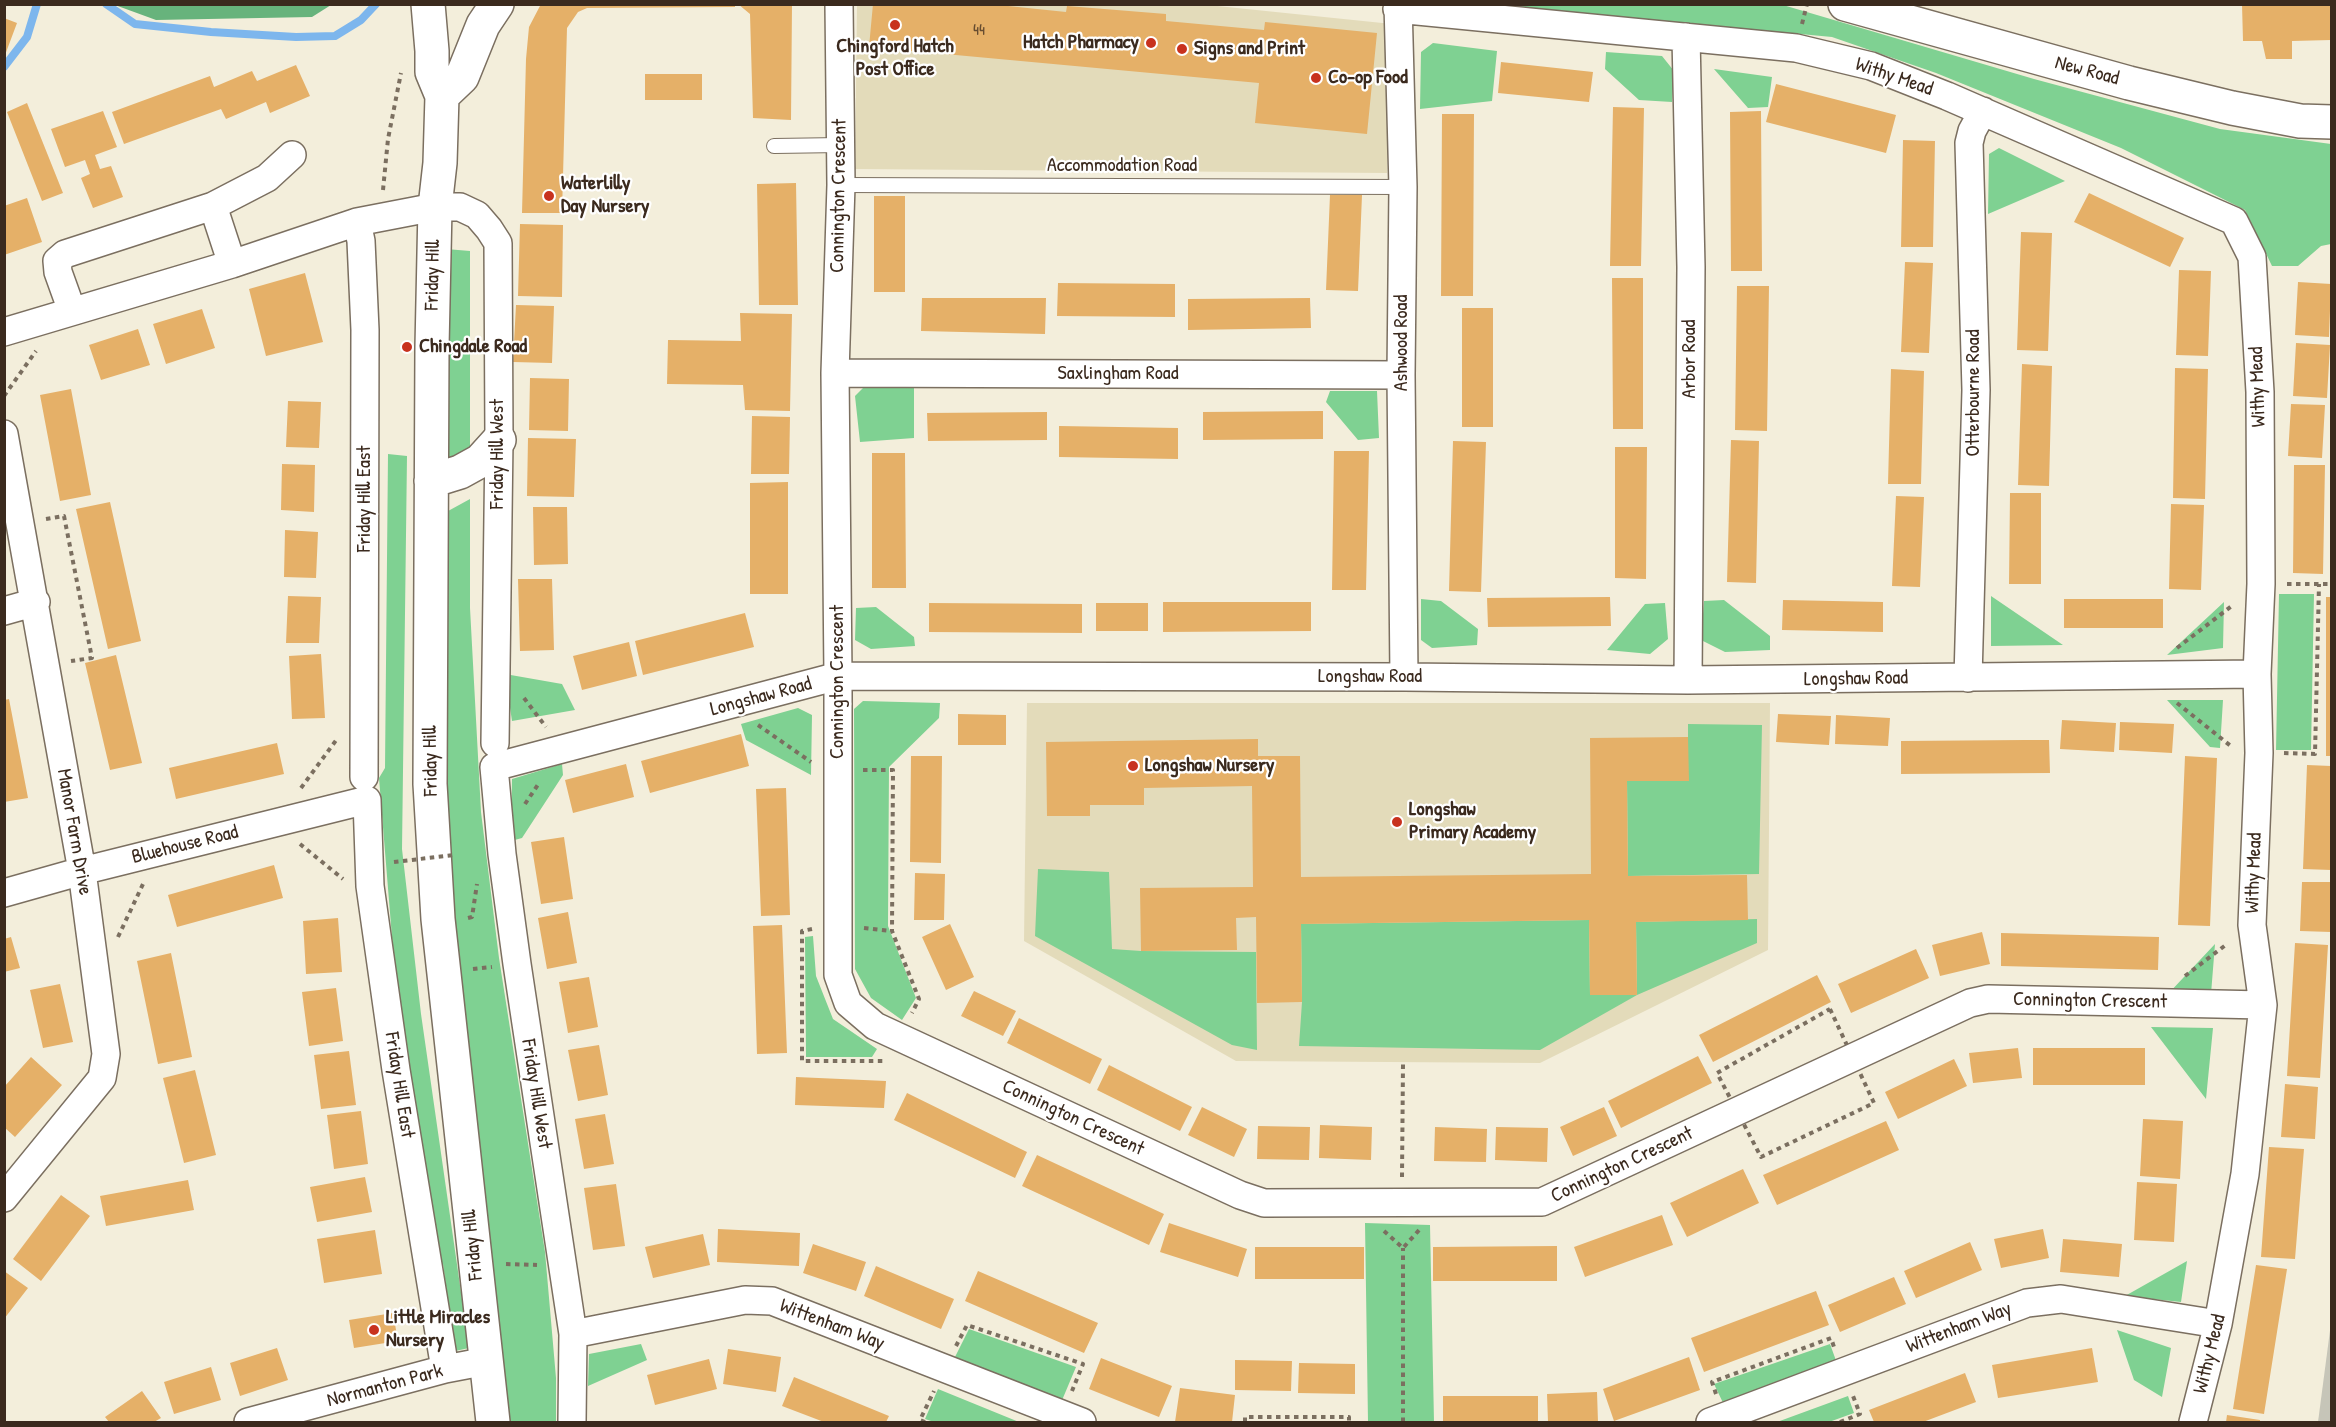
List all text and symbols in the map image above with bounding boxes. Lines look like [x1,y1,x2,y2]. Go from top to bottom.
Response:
marker: Chingford Hatch Post Office [888,18,902,32]
house number: 44 [973,21,985,41]
place label: Hatch Pharmacy [1023,31,1139,55]
place label: Chingford Hatch Post Office [836,35,954,82]
marker: Hatch Pharmacy [1144,36,1158,50]
place label: Signs and Print [1194,37,1305,61]
marker: Signs and Print [1175,42,1189,56]
street label: New Road [2052,51,2122,91]
street label: Withy Mead [1852,53,1936,101]
place label: Co-op Food [1328,66,1408,90]
marker: Co-op Food [1309,71,1323,85]
street label: Connington Crescent [826,119,852,273]
street label: Accommodation Road [1047,154,1197,178]
place label: Waterlilly Day Nursery [561,172,650,219]
marker: Waterlilly Day Nursery [542,189,556,203]
street label: Friday Hill [420,239,446,311]
street label: Ashwood Road [1390,295,1414,391]
street label: Arbor Road [1678,320,1702,398]
street label: Otterbourne Road [1962,330,1986,456]
place label: Chingdale Road [419,335,527,359]
marker: Chingdale Road [400,340,414,354]
street label: Withy Mead [2245,346,2271,428]
street label: Saxlingham Road [1058,362,1178,386]
street label: Friday Hill West [486,399,510,509]
street label: Friday Hill East [353,446,377,552]
street label: Connington Crescent [826,605,850,759]
street label: Longshaw Road [1318,665,1422,689]
street label: Longshaw Road [1804,666,1908,692]
street label: Longshaw Road [708,672,814,722]
street label: Friday Hill [418,725,444,797]
place label: Longshaw Nursery [1145,754,1274,778]
marker: Longshaw Nursery [1126,759,1140,773]
street label: Manor Farm Drive [51,767,97,897]
place label: Longshaw Primary Academy [1409,798,1536,845]
marker: Longshaw Primary Academy [1390,815,1404,829]
street label: Bluehouse Road [129,820,241,870]
street label: Withy Mead [2241,832,2267,914]
street label: Connington Crescent [2013,988,2167,1014]
street label: Friday Hill East [379,1030,419,1140]
street label: Friday Hill West [516,1038,556,1150]
street label: Connington Crescent [998,1075,1148,1161]
street label: Connington Crescent [1547,1122,1697,1208]
street label: Friday Hill [457,1209,489,1281]
street label: Wittenham Way [776,1294,888,1356]
street label: Wittenham Way [1903,1297,2015,1359]
place label: Little Miracles Nursery [386,1306,490,1353]
street label: Withy Mead [2189,1312,2231,1396]
marker: Little Miracles Nursery [367,1323,381,1337]
street label: Normanton Park [324,1359,446,1413]

